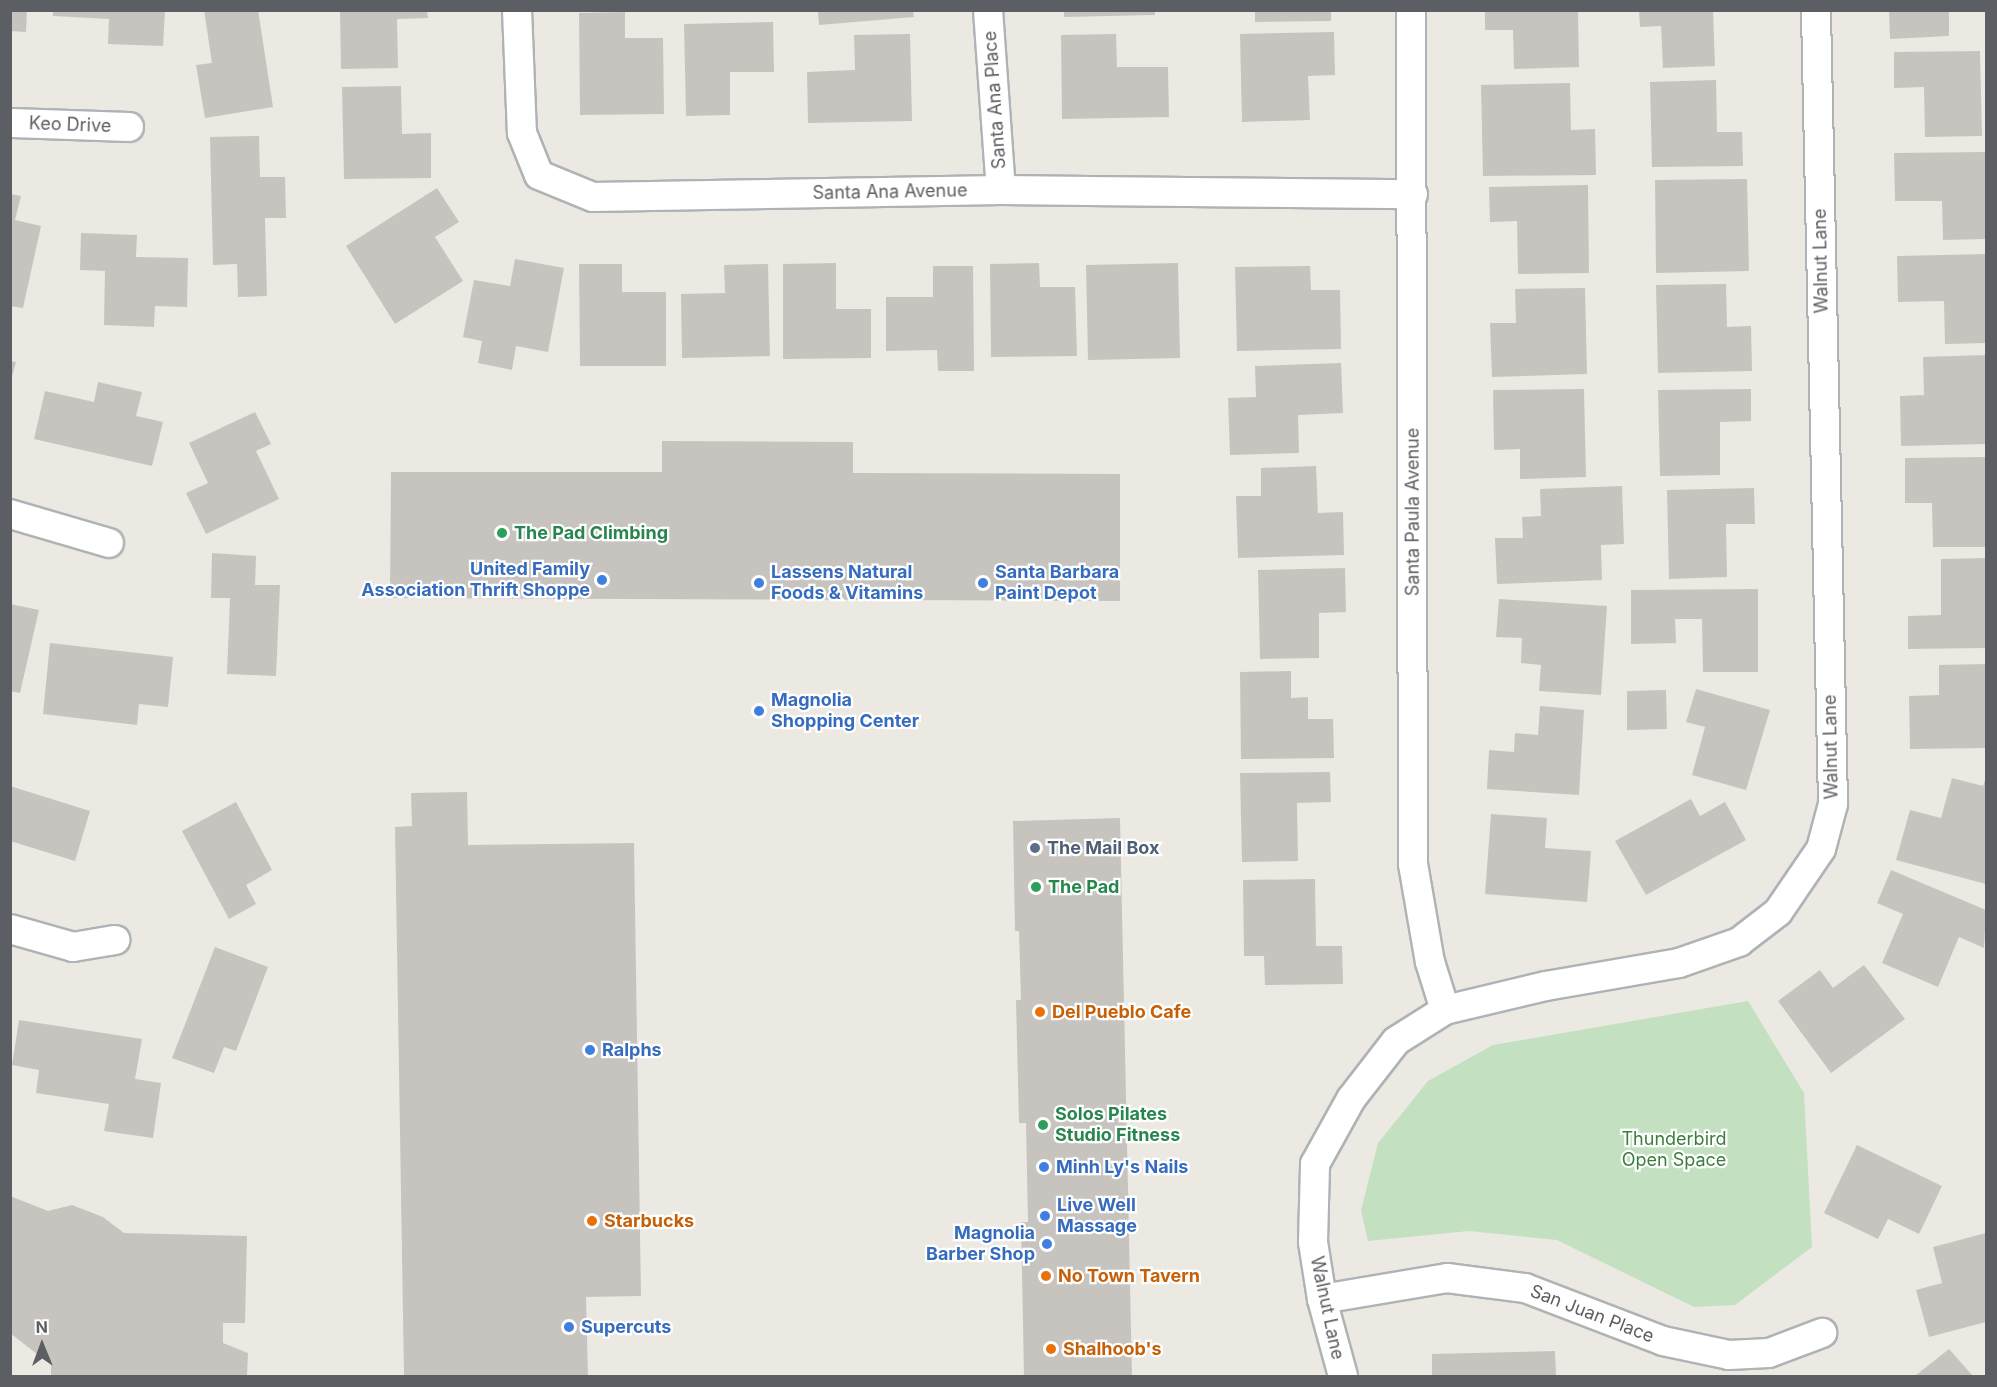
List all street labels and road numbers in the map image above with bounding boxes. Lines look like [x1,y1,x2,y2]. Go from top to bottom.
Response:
street label: Santa Ana Place [979,30,1011,170]
street label: Keo Drive [28,113,112,137]
street label: Santa Ana Avenue [812,180,968,204]
street label: Walnut Lane [1809,208,1833,314]
street label: Santa Paula Avenue [1402,428,1424,596]
street label: Walnut Lane [1819,694,1843,800]
street label: Walnut Lane [1306,1254,1348,1362]
street label: San Juan Place [1527,1280,1657,1348]

